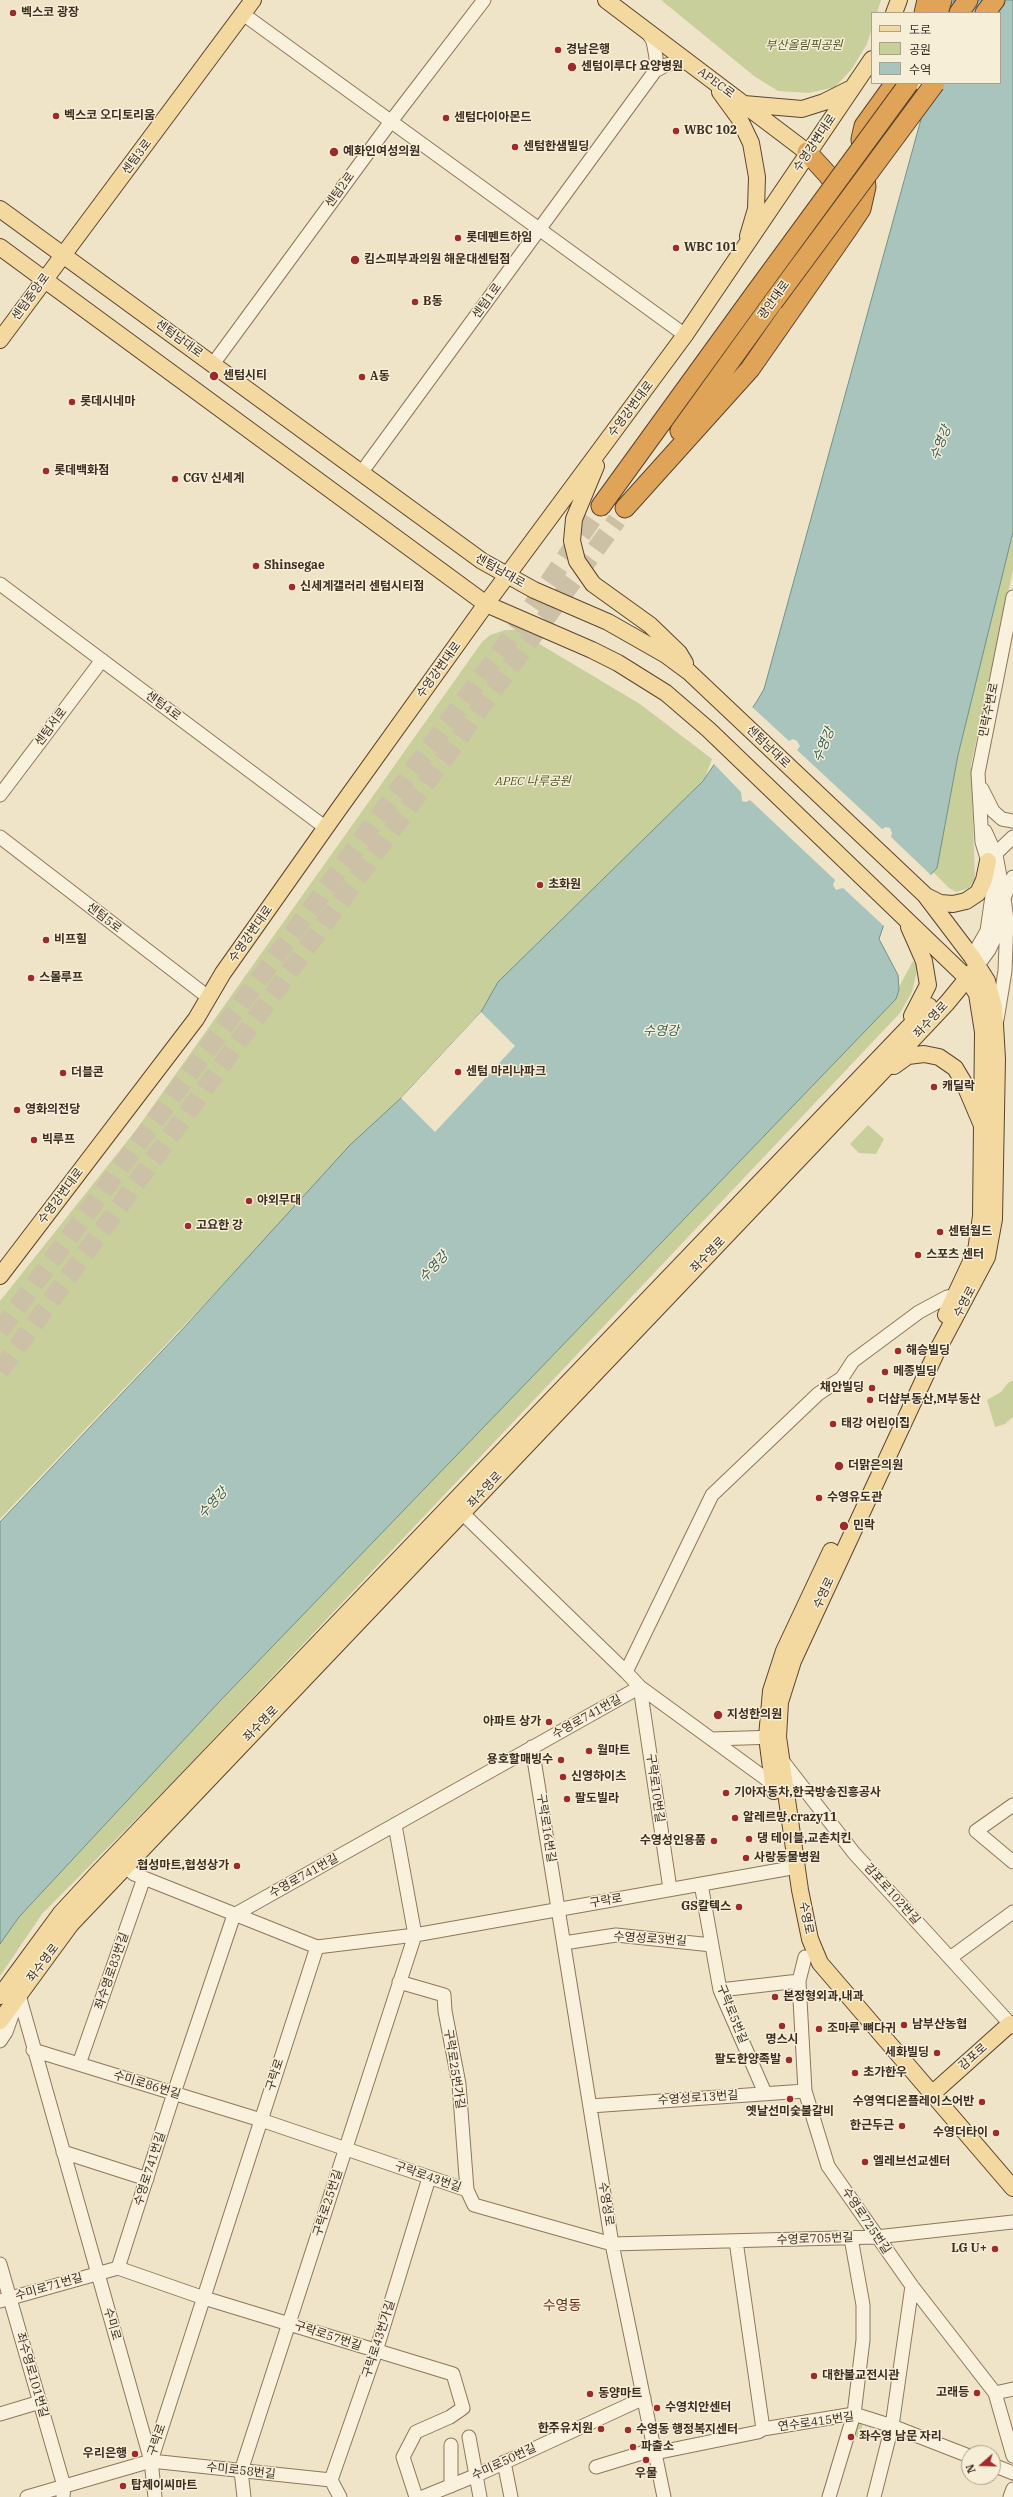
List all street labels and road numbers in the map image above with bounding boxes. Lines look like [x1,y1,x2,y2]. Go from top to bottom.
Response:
street label: APEC로 [695,65,737,101]
street label: 수영강변대로 [791,112,839,174]
street label: 센텀3로 [119,137,155,177]
street label: 센텀2로 [322,169,358,211]
street label: 센텀중앙로 [9,270,53,324]
street label: 광안대로 [755,278,793,322]
street label: 센텀1로 [469,280,505,322]
street label: 센텀남대로 [152,317,206,361]
street label: 수영강변대로 [605,378,657,440]
street label: 센텀남대로 [472,551,528,591]
street label: 수영강변대로 [414,639,464,701]
street label: 민락수변로 [976,682,1002,738]
street label: 센텀4로 [143,688,183,724]
street label: 센텀서로 [32,705,70,749]
street label: 센텀남대로 [743,723,793,771]
street label: 센텀5로 [84,900,124,936]
street label: 수영강변대로 [226,903,276,965]
street label: 좌수영로 [911,999,951,1041]
street label: 수영강변대로 [35,1165,87,1227]
street label: 좌수영로 [687,1234,729,1276]
street label: 수영로 [951,1284,979,1320]
street label: 좌수영로 [465,1469,505,1511]
street label: 수영로 [810,1575,838,1611]
street label: 수영로741번길 [550,1692,624,1742]
street label: 좌수영로 [240,1703,282,1745]
street label: 구락로10번길 [643,1753,667,1823]
street label: 구락로16번길 [533,1793,559,1863]
street label: 수영로741번길 [267,1851,341,1901]
street label: 감포로102번길 [861,1861,923,1927]
street label: 구락로 [588,1891,624,1911]
street label: 수영로 [796,1900,816,1936]
street label: 수영성로3번길 [613,1929,687,1949]
street label: 좌수영로83번길 [92,1931,132,2011]
street label: 좌수영로 [24,1941,62,1985]
street label: 구락로5번길 [714,1982,750,2046]
street label: 구락로25번가길 [441,2028,467,2110]
street label: 감포로 [956,2041,990,2073]
street label: 구락로 [263,2057,287,2093]
street label: 수미로86번길 [112,2068,182,2102]
street label: 수영성로13번길 [657,2088,739,2108]
street label: 수영로741번길 [131,2130,169,2208]
street label: 구락로43번길 [393,2159,463,2195]
street label: 구락로25번길 [310,2168,346,2238]
street label: 수영성로 [595,2181,617,2227]
street label: 수영로725번길 [839,2185,893,2257]
street label: 수영로705번길 [776,2230,854,2248]
street label: 수미로71번길 [14,2270,84,2304]
street label: 구락로43번가길 [360,2298,398,2380]
street label: 수미로 [101,2306,123,2342]
street label: 구락로57번길 [293,2318,363,2354]
street label: 좌수영로101번길 [13,2331,51,2419]
street label: 연수로415번길 [777,2410,855,2434]
street label: 구락로 [145,2422,169,2458]
street label: 수미로50번길 [469,2441,539,2483]
street label: 수미로58번길 [206,2460,276,2482]

